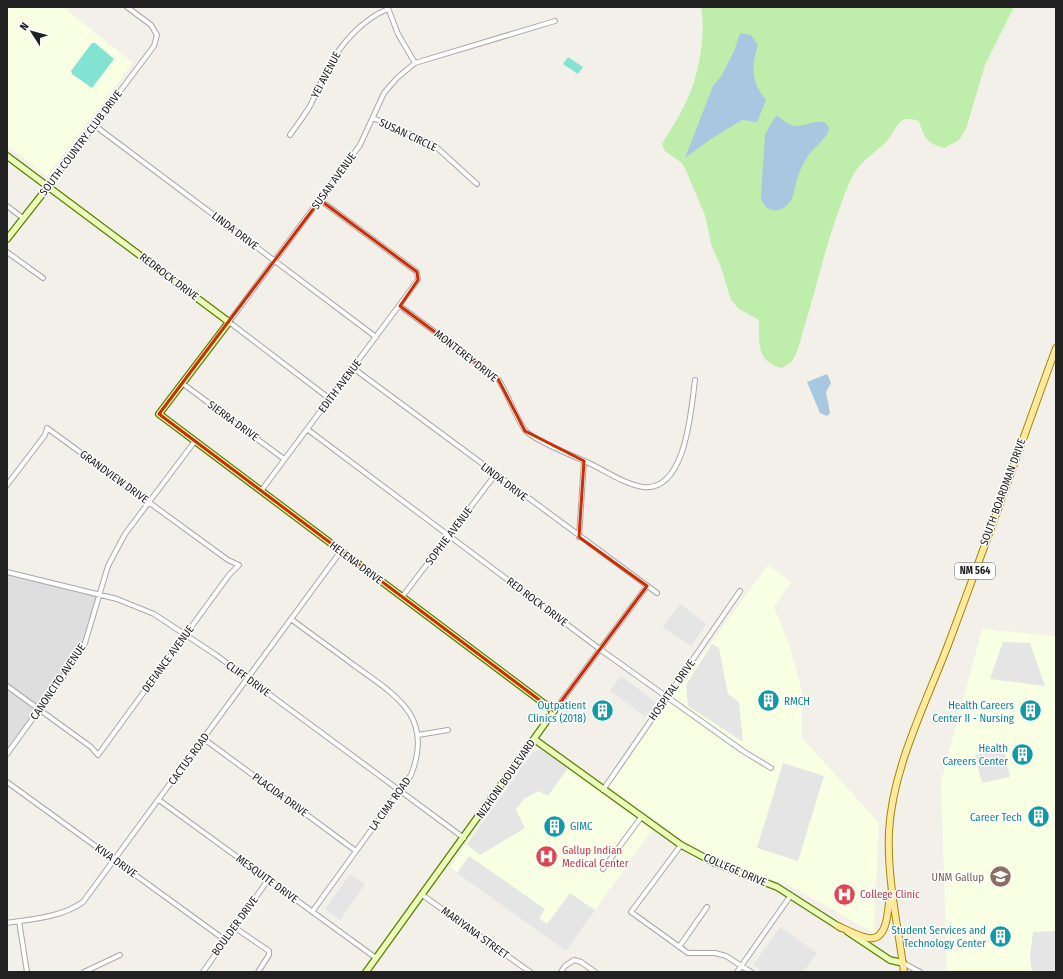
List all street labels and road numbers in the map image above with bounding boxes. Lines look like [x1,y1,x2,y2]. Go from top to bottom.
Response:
street label: YEI AVENUE [308,50,344,100]
street label: SOUTH COUNTRY CLUB DRIVE [37,88,125,198]
street label: SUSAN CIRCLE [377,116,439,154]
street label: SUSAN AVENUE [309,150,359,212]
street label: LINDA DRIVE [209,209,261,253]
street label: REDROCK DRIVE [137,251,201,303]
street label: MONTEREY DRIVE [432,327,500,385]
street label: EDITH AVENUE [316,357,364,415]
street label: SIERRA DRIVE [205,398,261,444]
street label: SOUTH BOARDMAN DRIVE [978,437,1028,547]
street label: GRANDVIEW DRIVE [77,448,151,506]
street label: LINDA DRIVE [478,460,530,504]
street label: SOPHIE AVENUE [423,504,475,568]
street label: HELENA DRIVE [327,539,385,587]
road number: NM 564 [955,563,995,579]
street label: RED ROCK DRIVE [504,575,570,629]
street label: DEFIANCE AVENUE [139,623,197,695]
street label: CANONCITO AVENUE [28,641,88,723]
street label: HOSPITAL DRIVE [646,657,698,723]
street label: CLIFF DRIVE [223,659,273,699]
street label: CACTUS ROAD [166,730,212,788]
street label: NIZHONI BOULEVARD [474,737,538,821]
street label: PLACIDA DRIVE [250,771,310,819]
street label: LA CIMA ROAD [366,775,414,833]
street label: KIVA DRIVE [93,841,139,881]
street label: COLLEGE DRIVE [702,851,768,889]
street label: MESQUITE DRIVE [233,852,301,906]
street label: BOULDER DRIVE [209,894,261,958]
street label: MARIYANA STREET [439,904,512,962]

